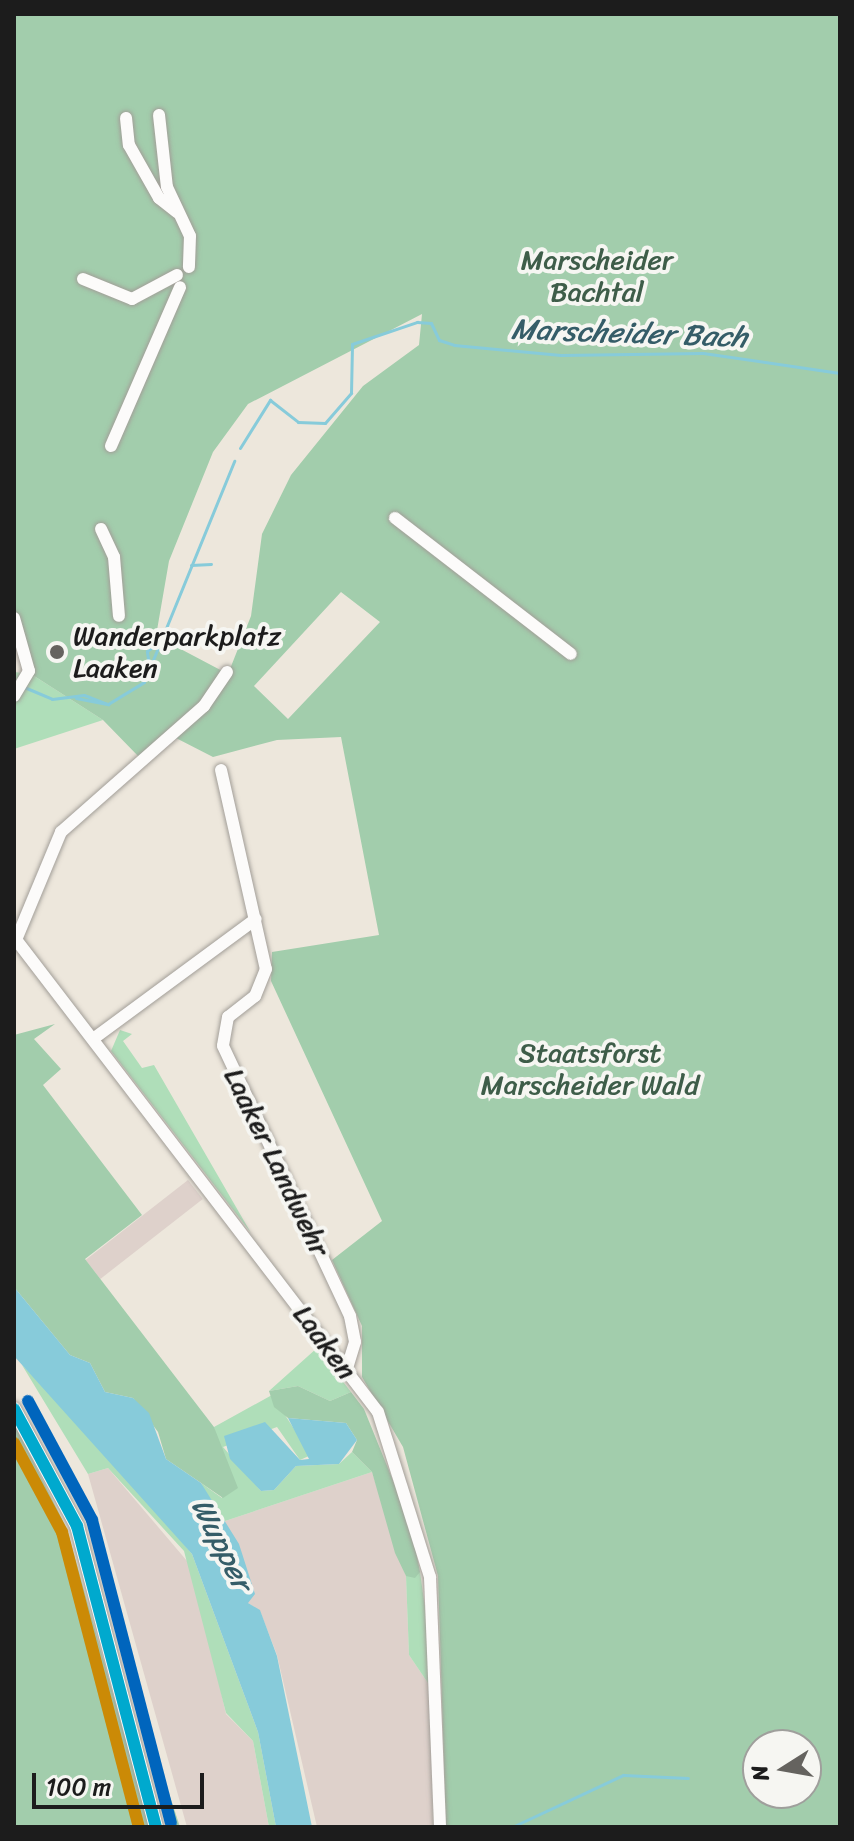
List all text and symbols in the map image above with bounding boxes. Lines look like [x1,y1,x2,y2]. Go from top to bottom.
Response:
park label: Marscheider Bachtal [521,243,673,309]
water label: Marscheider Bach [510,311,748,355]
place label: Wanderparkplatz Laaken [73,619,281,685]
marker: Wanderparkplatz Laaken [48,643,66,661]
park label: Staatsforst Marscheider Wald [481,1036,699,1102]
street label: Laaker Landwehr [217,1063,337,1261]
street label: Laaken [286,1298,364,1386]
water label: Wupper [184,1492,260,1596]
north arrow [742,1729,822,1809]
scale bar [36,1757,208,1807]
text: N [739,1762,781,1784]
text: 100 m [46,1766,111,1808]

